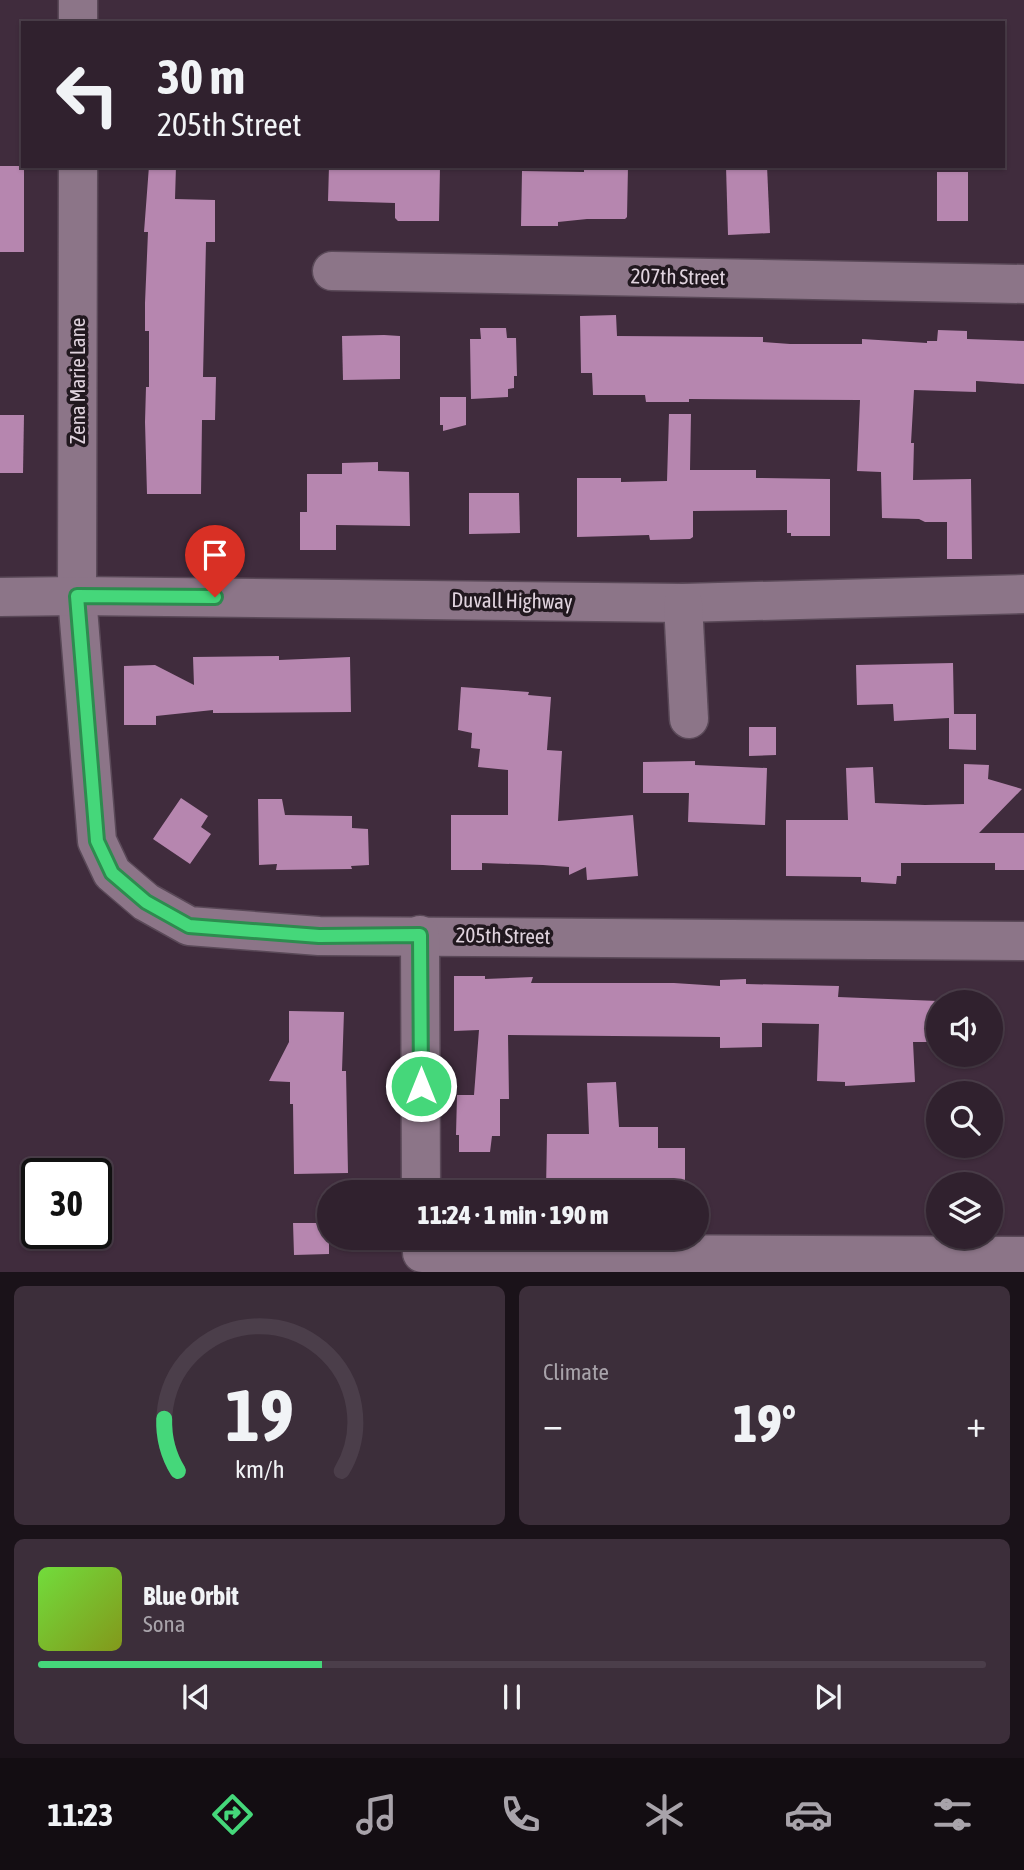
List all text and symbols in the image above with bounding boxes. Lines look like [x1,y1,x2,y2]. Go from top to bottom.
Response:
text: 30 m [157,48,245,104]
icon: left [42,49,133,140]
text: 205th Street [157,106,301,143]
street label: 207th Street [630,263,726,289]
street label: Zena Marie Lane [65,318,89,444]
pin [185,525,245,597]
icon: arrive [196,536,234,574]
street label: Duvall Highway [451,587,573,613]
street label: 205th Street [455,922,551,948]
map controls [926,990,1003,1249]
button: sound [926,990,1003,1067]
position arrow [384,1049,458,1123]
button: search [926,1081,1003,1158]
speed limit sign: 30 [21,1158,112,1249]
button: layers [926,1172,1003,1249]
text: 11:24 · 1 min · 190 m [418,1200,608,1230]
text: Climate [543,1359,609,1385]
text: 19 [225,1374,294,1457]
text: 19° [733,1393,796,1453]
text: − [543,1402,563,1445]
text: + [966,1402,986,1445]
text: km/h [235,1455,284,1483]
text: Blue Orbit [143,1581,239,1611]
text: Sona [143,1611,185,1637]
icon: previous [177,1678,215,1716]
icon: pause [493,1678,531,1716]
icon: next [809,1678,847,1716]
icon: directions [208,1790,257,1839]
icon: music [352,1790,401,1839]
icon: phone [496,1790,545,1839]
icon: climate [640,1790,689,1839]
icon: car [784,1790,833,1839]
icon: filters [928,1790,977,1839]
text: 11:23 [47,1796,113,1833]

